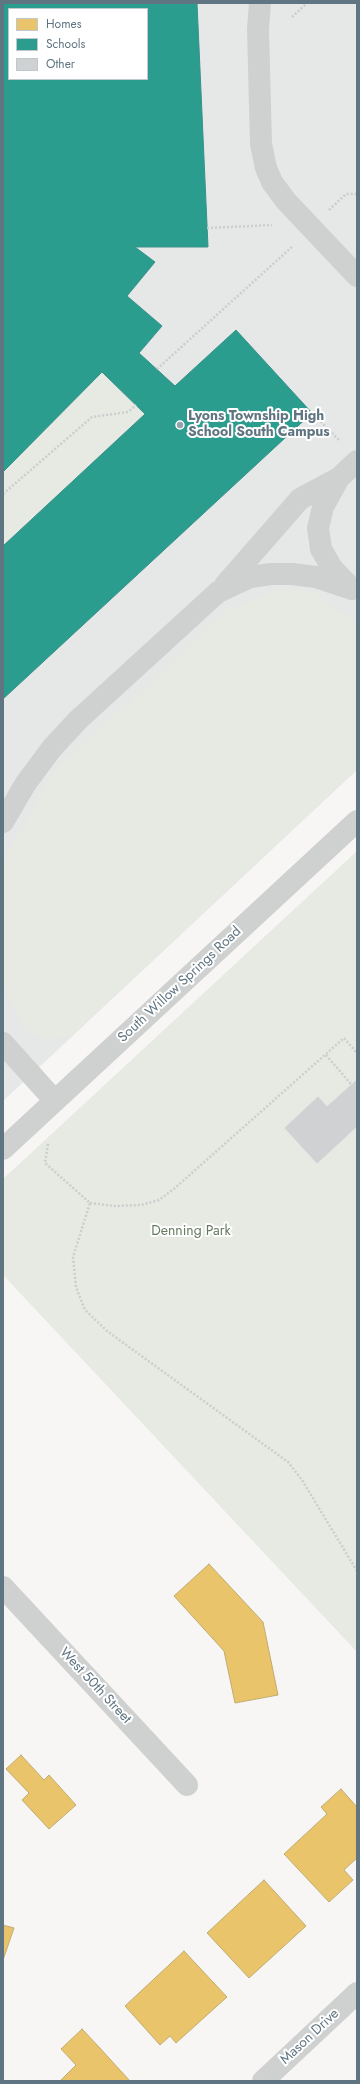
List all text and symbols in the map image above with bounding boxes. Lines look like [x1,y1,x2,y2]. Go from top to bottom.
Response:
legend [8,8,148,80]
text: Homes [46,15,82,33]
text: Schools [46,35,85,53]
text: Other [46,55,75,73]
place label: Lyons Township High School South Campus [188,409,330,442]
marker: Lyons Township High School South Campus [175,420,185,430]
street label: South Willow Springs Road [115,924,245,1046]
park label: Denning Park [151,1224,231,1240]
street label: West 50th Street [56,1645,134,1727]
street label: Mason Drive [277,2006,343,2068]

